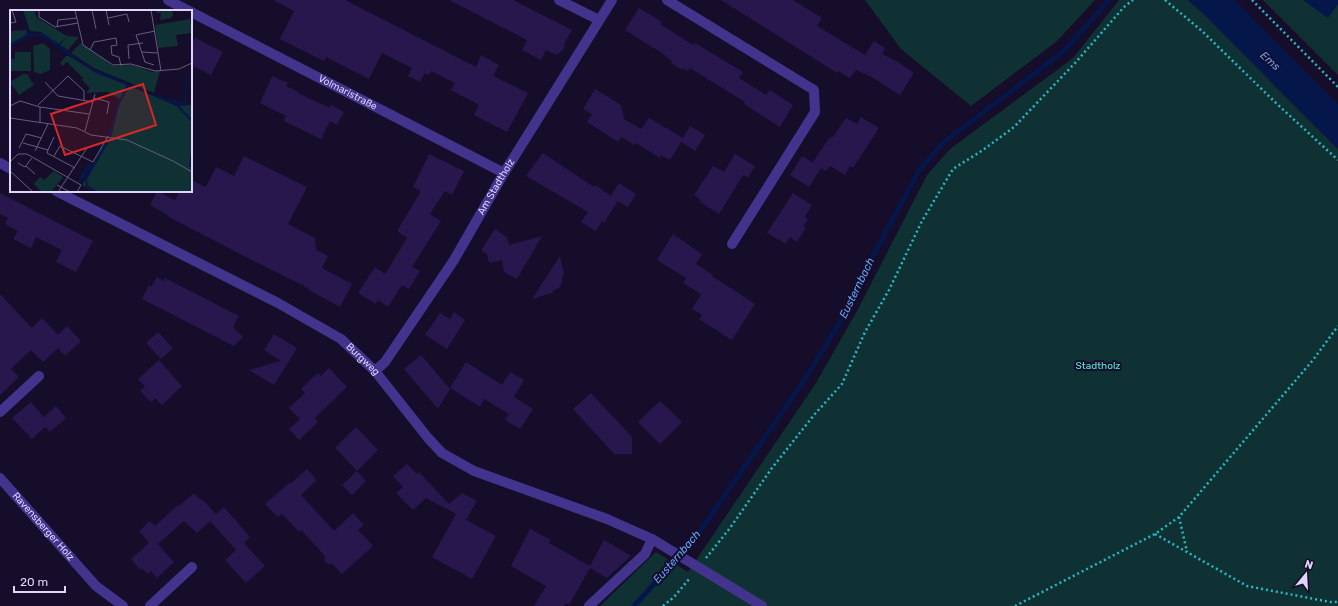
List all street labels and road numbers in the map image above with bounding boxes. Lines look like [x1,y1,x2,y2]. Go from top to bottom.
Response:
street label: Volmaristraße [316,72,379,113]
street label: Am Stadtholz [475,157,517,217]
street label: Burgweg [343,341,382,378]
street label: Ravensberger Holz [10,490,77,563]

